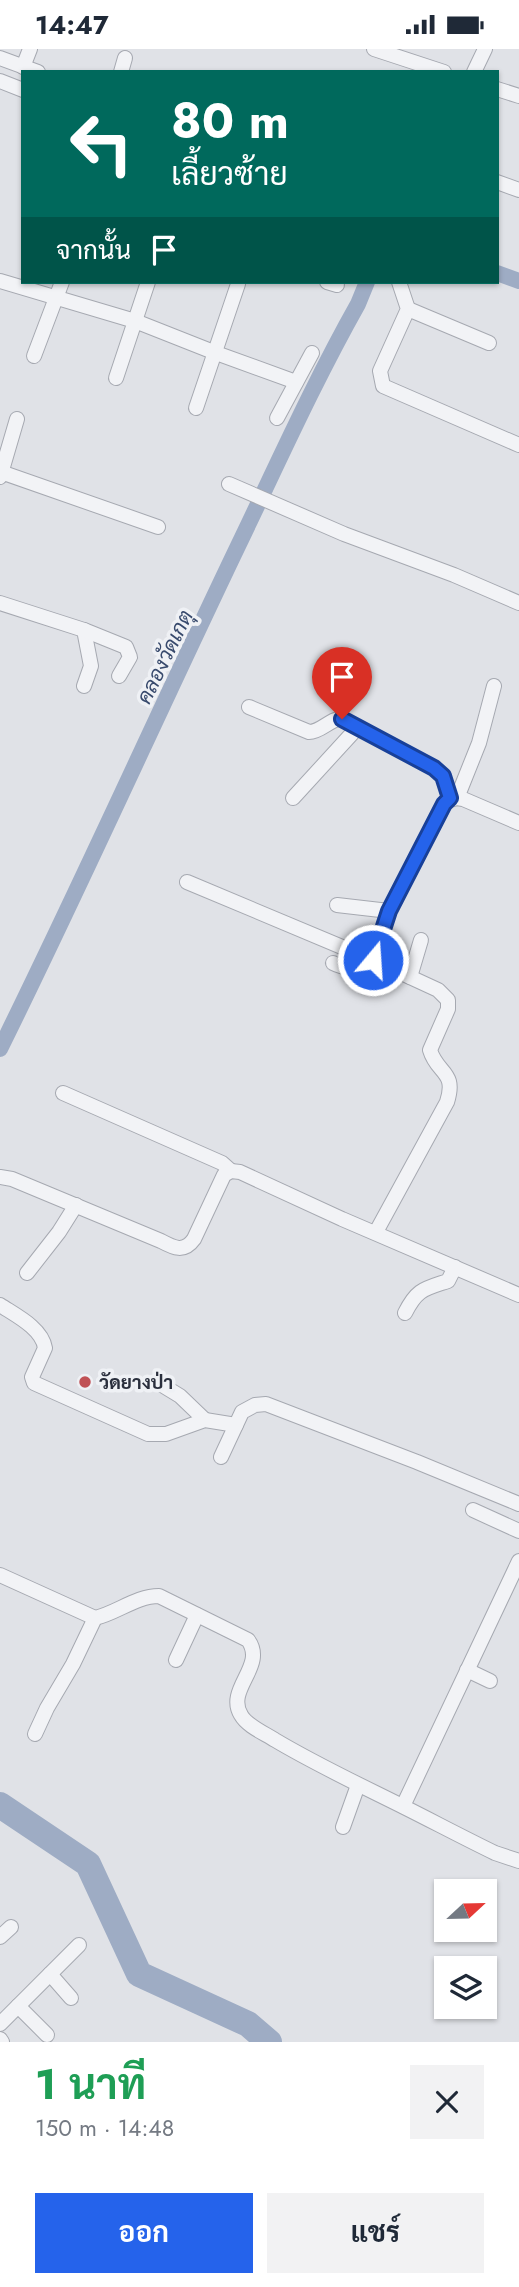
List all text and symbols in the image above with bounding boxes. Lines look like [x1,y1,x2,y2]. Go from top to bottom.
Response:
text: 14:47 [35,6,109,44]
text: 80 m [171,86,289,156]
icon: left [56,98,147,189]
text: เลี้ยวซ้าย [171,151,288,197]
text: จากนั้น [56,231,131,269]
icon: arrive [145,231,183,269]
water label: คลองวัดเกตุ [129,605,201,709]
pin [312,647,372,719]
icon: arrive [323,658,361,696]
position arrow [336,923,410,997]
place label: วัดยางป่า [99,1369,173,1396]
marker: วัดยางป่า [77,1374,93,1390]
north arrow [434,1879,497,1943]
map controls [434,1879,497,2019]
button: layers [434,1956,497,2019]
text: 1 นาที [35,2054,146,2115]
button: close [410,2065,484,2139]
text: 150 m · 14:48 [35,2111,174,2145]
button: ออก [35,2193,253,2273]
button: แชร์ [267,2193,484,2273]

